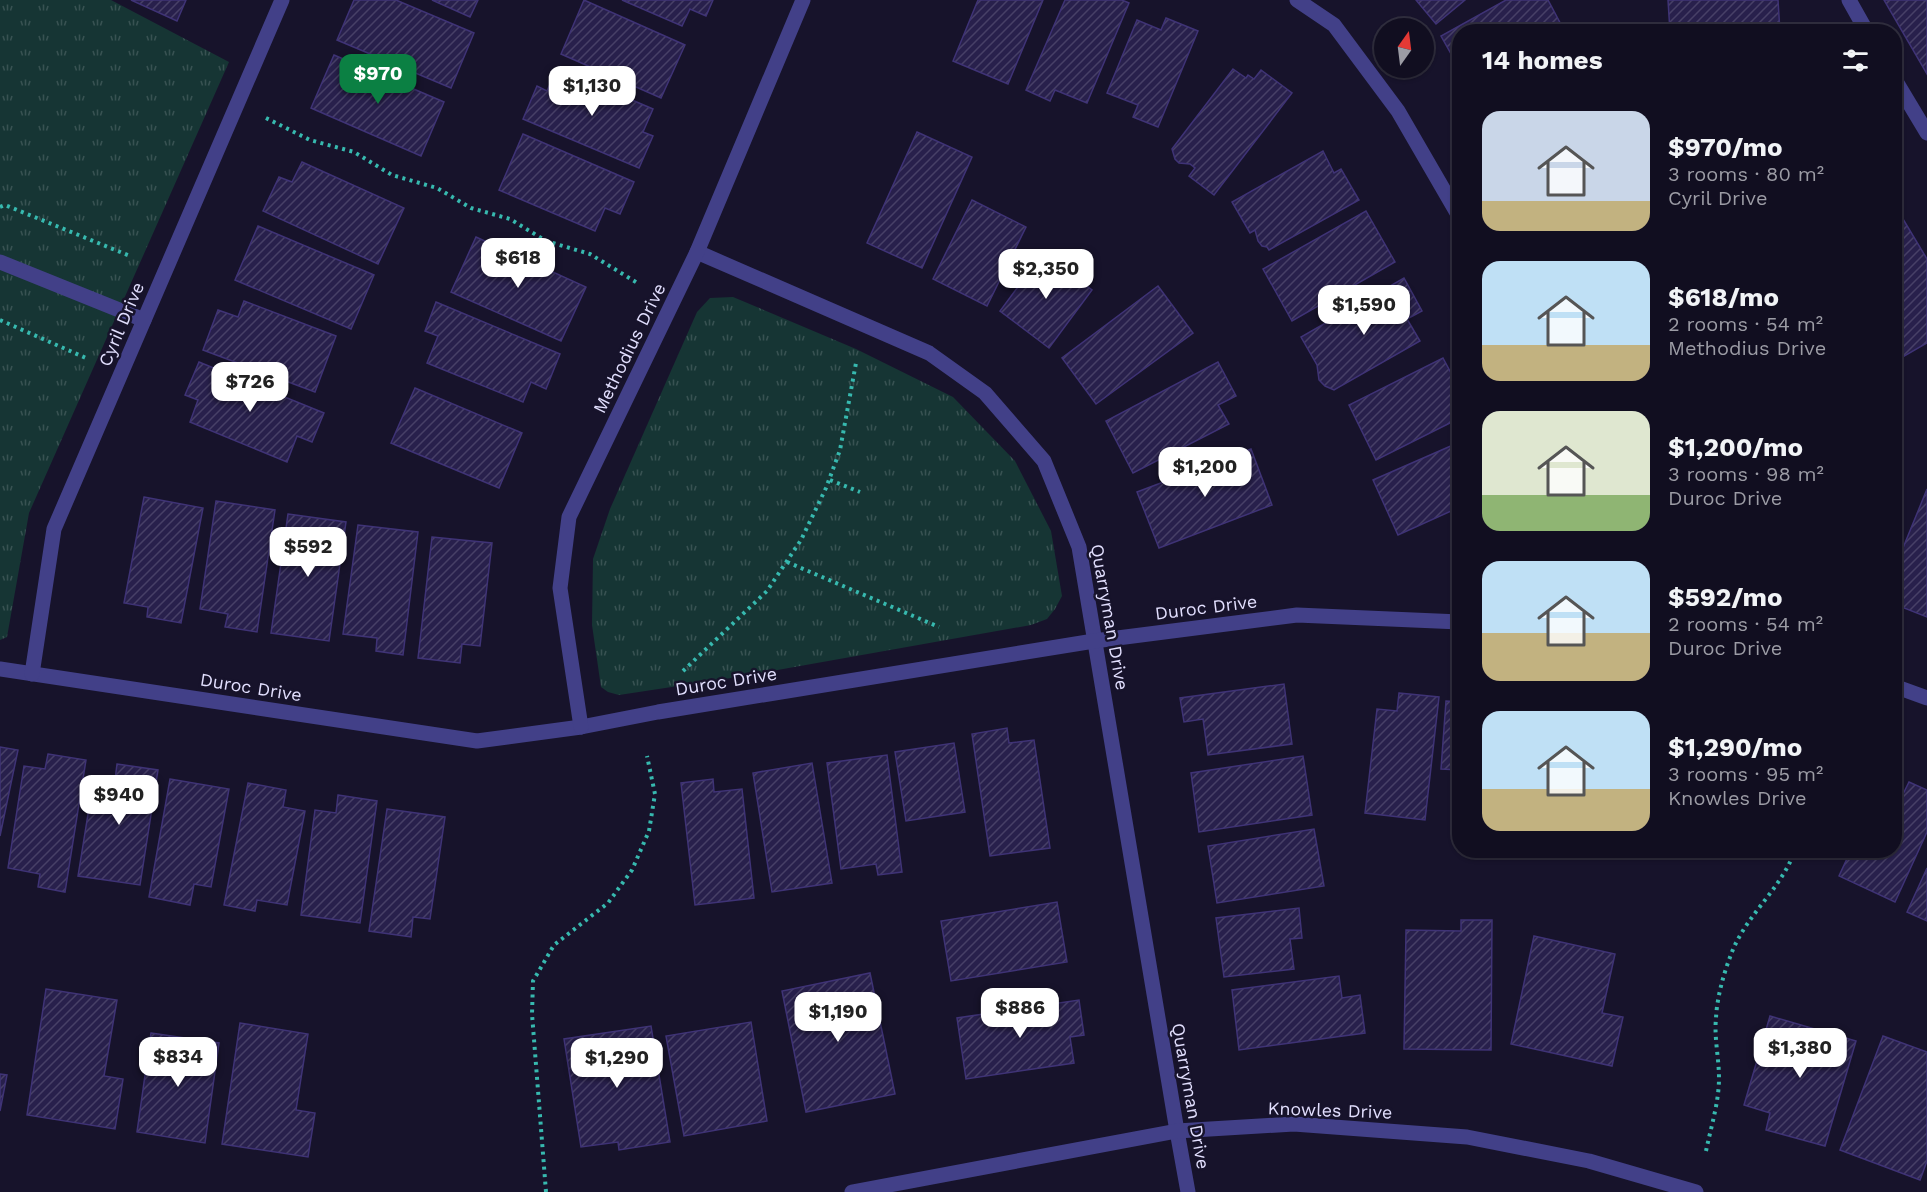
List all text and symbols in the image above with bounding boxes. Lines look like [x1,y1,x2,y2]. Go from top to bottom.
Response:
north arrow [1374,18,1434,78]
map controls [1374,18,1434,78]
icon: filters [1839,44,1872,77]
text: 14 homes [1482,45,1603,75]
pin: $970 [342,54,414,105]
text: $970 [353,61,403,85]
pin: $1,130 [543,66,641,117]
text: $1,130 [563,73,621,97]
text: $970/mo [1668,132,1783,162]
icon: home [1530,135,1602,207]
text: 3 rooms · 80 m² [1668,162,1824,186]
text: Cyril Drive [1668,186,1768,210]
pin: $618 [482,238,554,289]
text: $618 [495,245,541,269]
pin: $2,350 [997,249,1095,300]
text: $2,350 [1013,256,1079,280]
street label: Cyril Drive [94,279,148,369]
street label: Methodius Drive [588,279,670,417]
text: $618/mo [1668,282,1779,312]
pin: $1,590 [1315,285,1413,336]
icon: home [1530,285,1602,357]
text: $1,590 [1332,292,1396,316]
text: 2 rooms · 54 m² [1668,312,1823,336]
text: Methodius Drive [1668,336,1826,360]
pin: $726 [214,362,286,413]
text: $726 [225,369,275,393]
text: $1,200/mo [1668,432,1803,462]
icon: home [1530,435,1602,507]
pin: $1,200 [1156,447,1254,498]
text: $1,200 [1173,454,1237,478]
text: 3 rooms · 98 m² [1668,462,1824,486]
text: Duroc Drive [1668,486,1782,510]
pin: $592 [272,527,344,578]
text: $592 [284,534,332,558]
street label: Quarryman Drive [1087,542,1133,692]
text: $592/mo [1668,582,1783,612]
icon: home [1530,585,1602,657]
street label: Duroc Drive [1154,590,1258,624]
text: 2 rooms · 54 m² [1668,612,1823,636]
text: Duroc Drive [1668,636,1782,660]
street label: Duroc Drive [674,663,778,699]
street label: Duroc Drive [199,669,303,705]
text: $1,290/mo [1668,732,1802,762]
icon: home [1530,735,1602,807]
text: 3 rooms · 95 m² [1668,762,1823,786]
pin: $940 [83,775,155,826]
text: $940 [94,782,144,806]
text: Knowles Drive [1668,786,1807,810]
pin: $886 [984,988,1056,1039]
pin: $1,190 [789,992,887,1043]
text: $886 [995,995,1045,1019]
text: $1,190 [808,999,868,1023]
street label: Quarryman Drive [1168,1021,1214,1171]
pin: $1,380 [1751,1028,1849,1079]
text: $1,380 [1768,1035,1832,1059]
pin: $834 [142,1037,214,1088]
pin: $1,290 [568,1038,666,1089]
text: $834 [153,1044,203,1068]
text: $1,290 [585,1045,649,1069]
street label: Knowles Drive [1267,1097,1393,1123]

